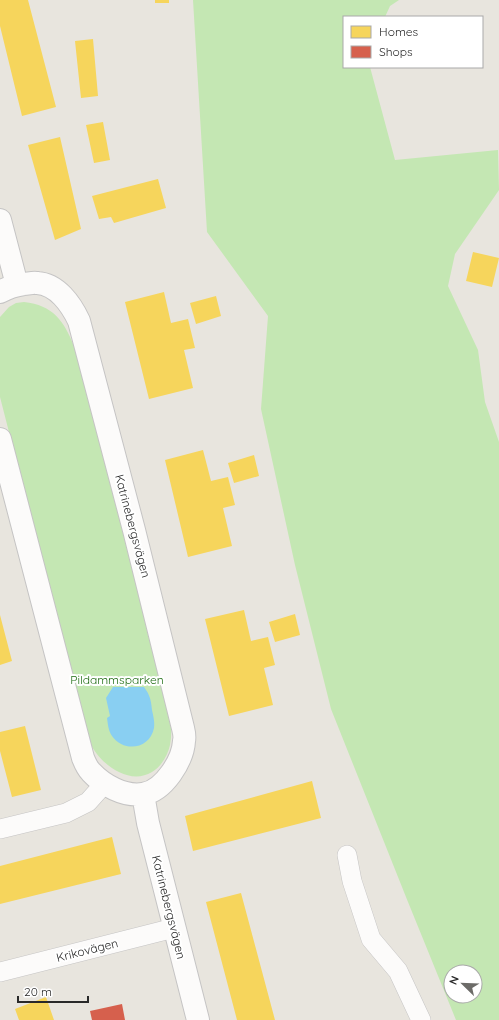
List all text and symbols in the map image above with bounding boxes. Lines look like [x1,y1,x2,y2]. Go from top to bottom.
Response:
legend [343,16,483,68]
text: Homes [379,24,419,39]
text: Shops [379,44,413,59]
street label: Katrinebergsvägen [112,473,154,579]
park label: Pildammsparken [70,672,164,687]
street label: Katrinebergsvägen [149,854,189,960]
street label: Krikovägen [55,935,119,965]
north arrow [443,964,483,1004]
text: N [446,974,462,987]
scale bar [18,978,88,1004]
text: 20 m [24,984,52,999]

